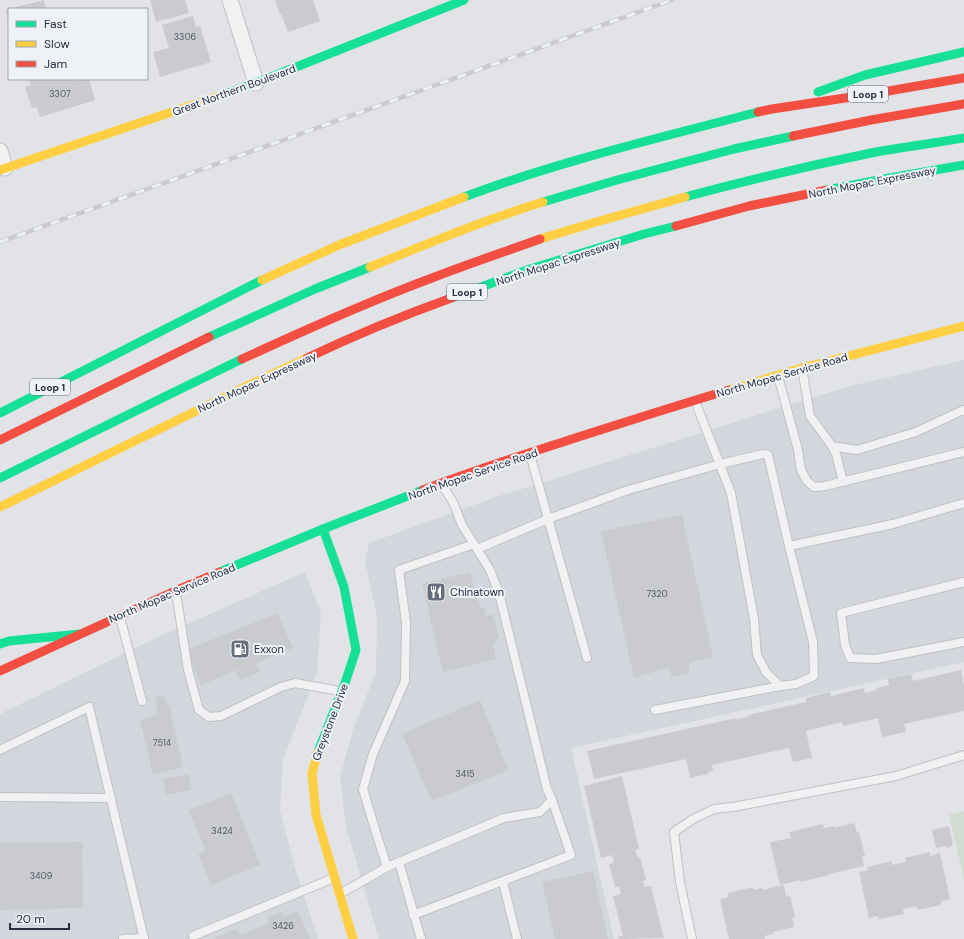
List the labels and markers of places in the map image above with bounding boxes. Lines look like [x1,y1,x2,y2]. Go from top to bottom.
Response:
restaurant icon: Chinatown [425,581,447,603]
place label: Chinatown [450,585,504,599]
fuel station icon: Exxon [229,638,251,660]
place label: Exxon [254,642,284,656]

